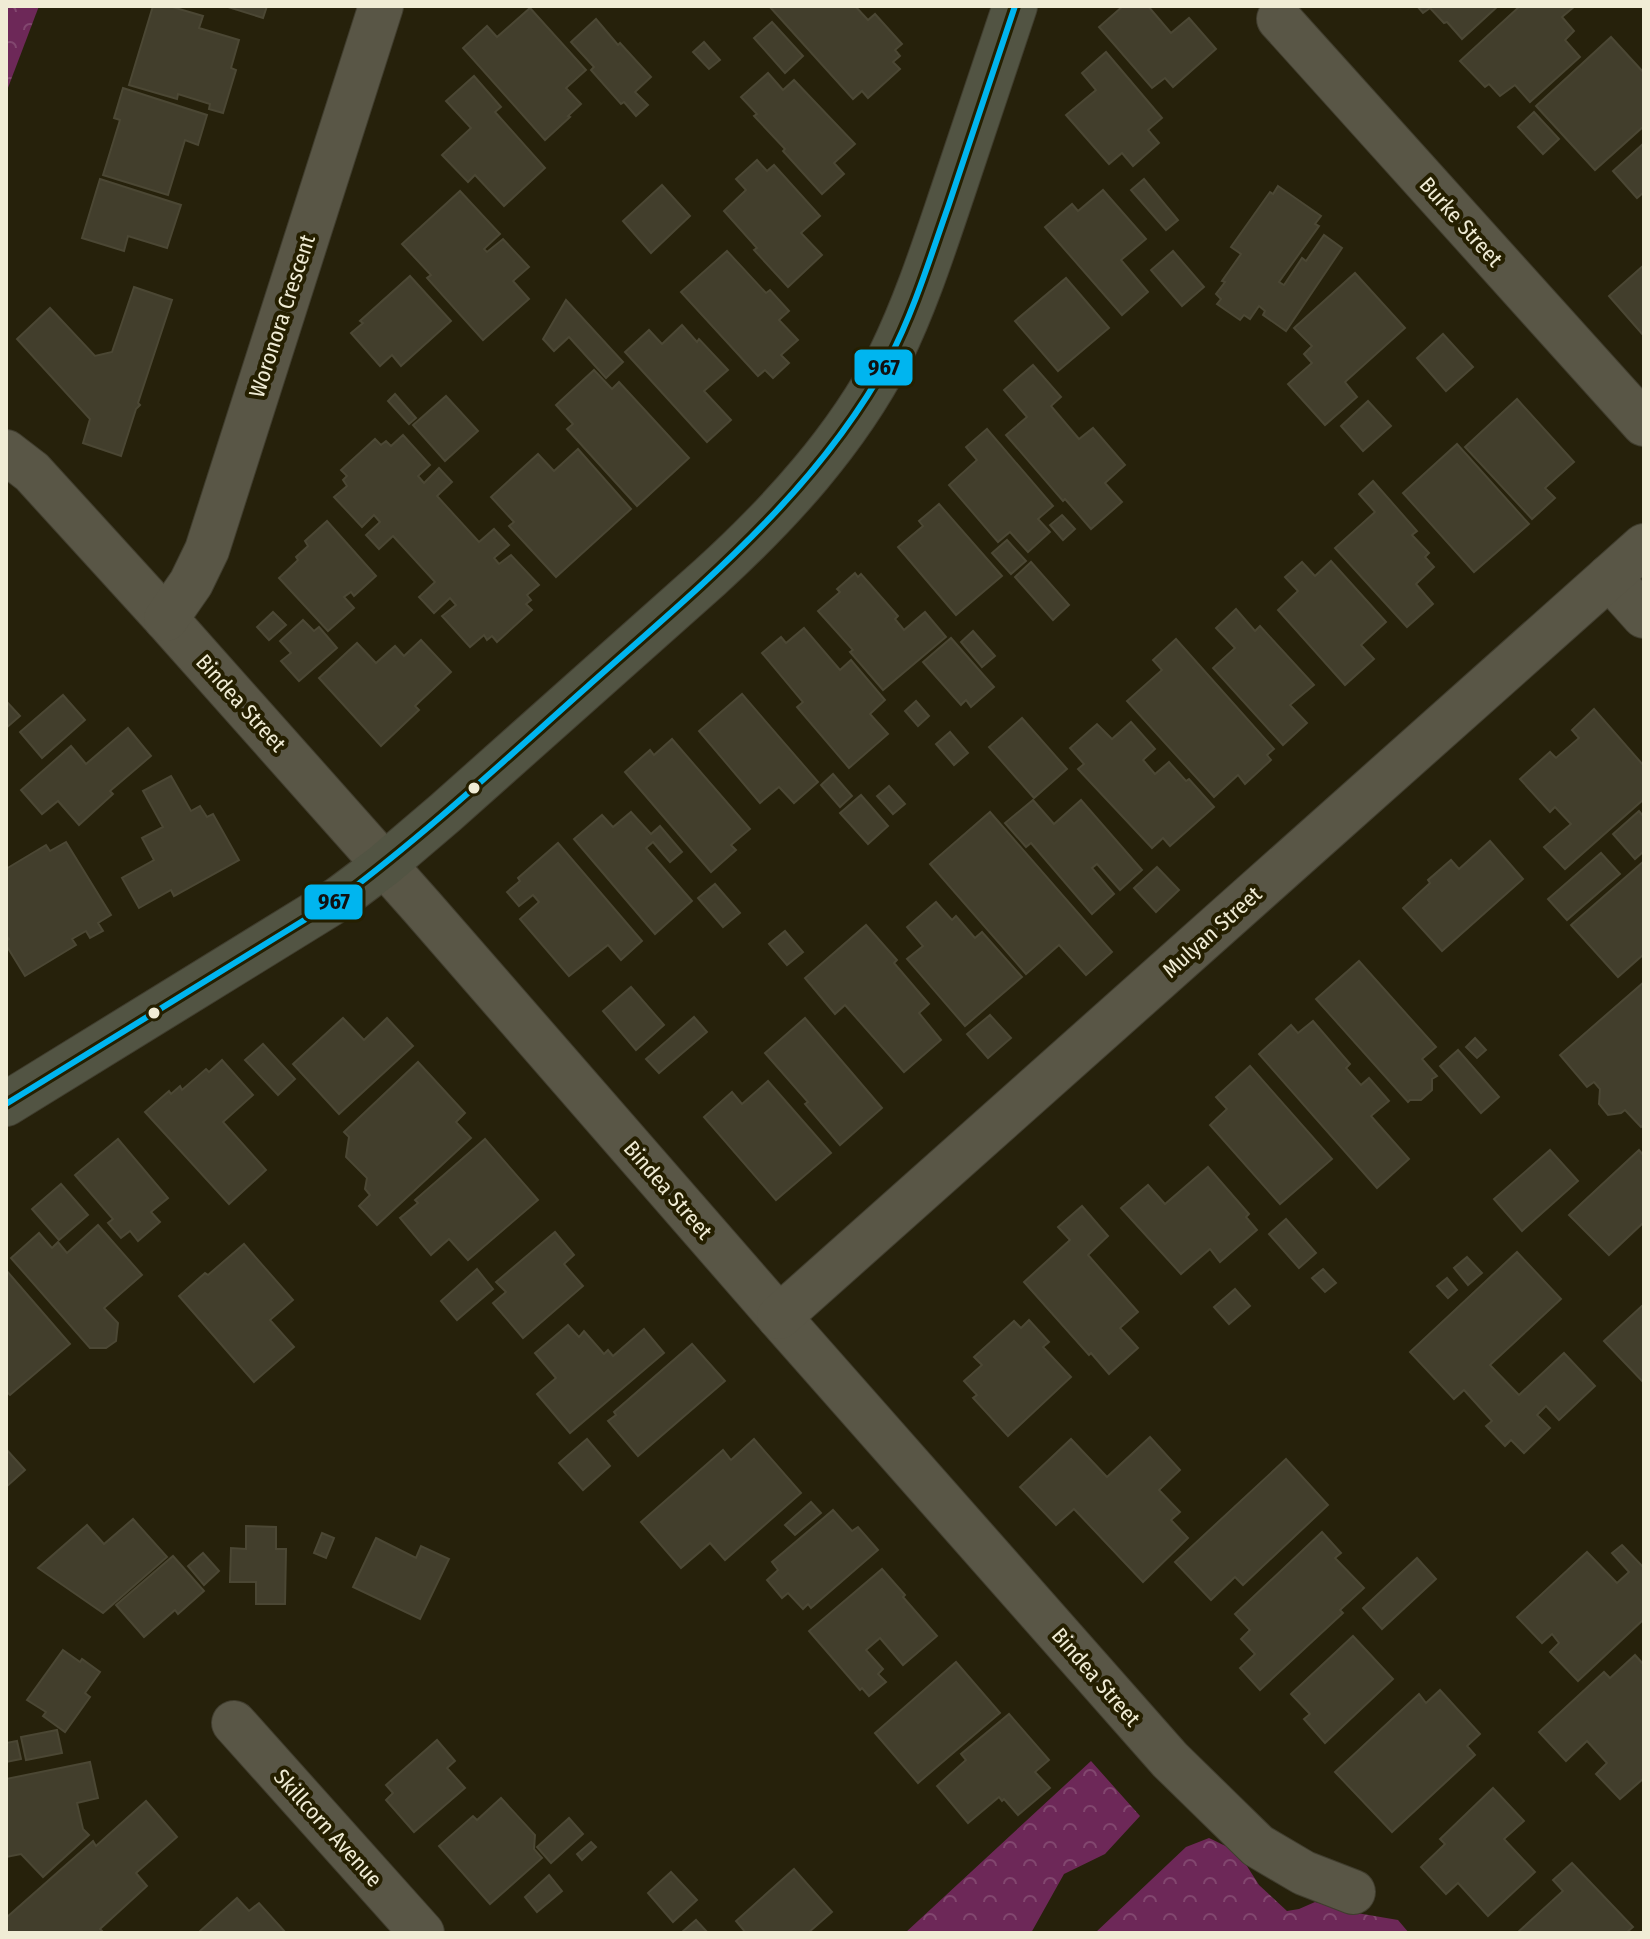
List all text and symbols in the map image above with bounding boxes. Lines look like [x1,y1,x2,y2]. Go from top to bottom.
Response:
street label: Burke Street [1414,172,1509,273]
street label: Woronora Crescent [243,231,321,401]
line badge: 967 [853,348,914,387]
text: 967 [868,354,901,381]
street label: Bindea Street [190,649,292,758]
unlabelled marker [466,780,482,796]
street label: Mulyan Street [1157,880,1268,983]
line badge: 967 [303,883,364,921]
text: 967 [318,888,351,915]
unlabelled marker [146,1005,162,1021]
street label: Bindea Street [618,1135,719,1245]
street label: Bindea Street [1046,1622,1147,1732]
street label: Skillcorn Avenue [268,1763,388,1893]

